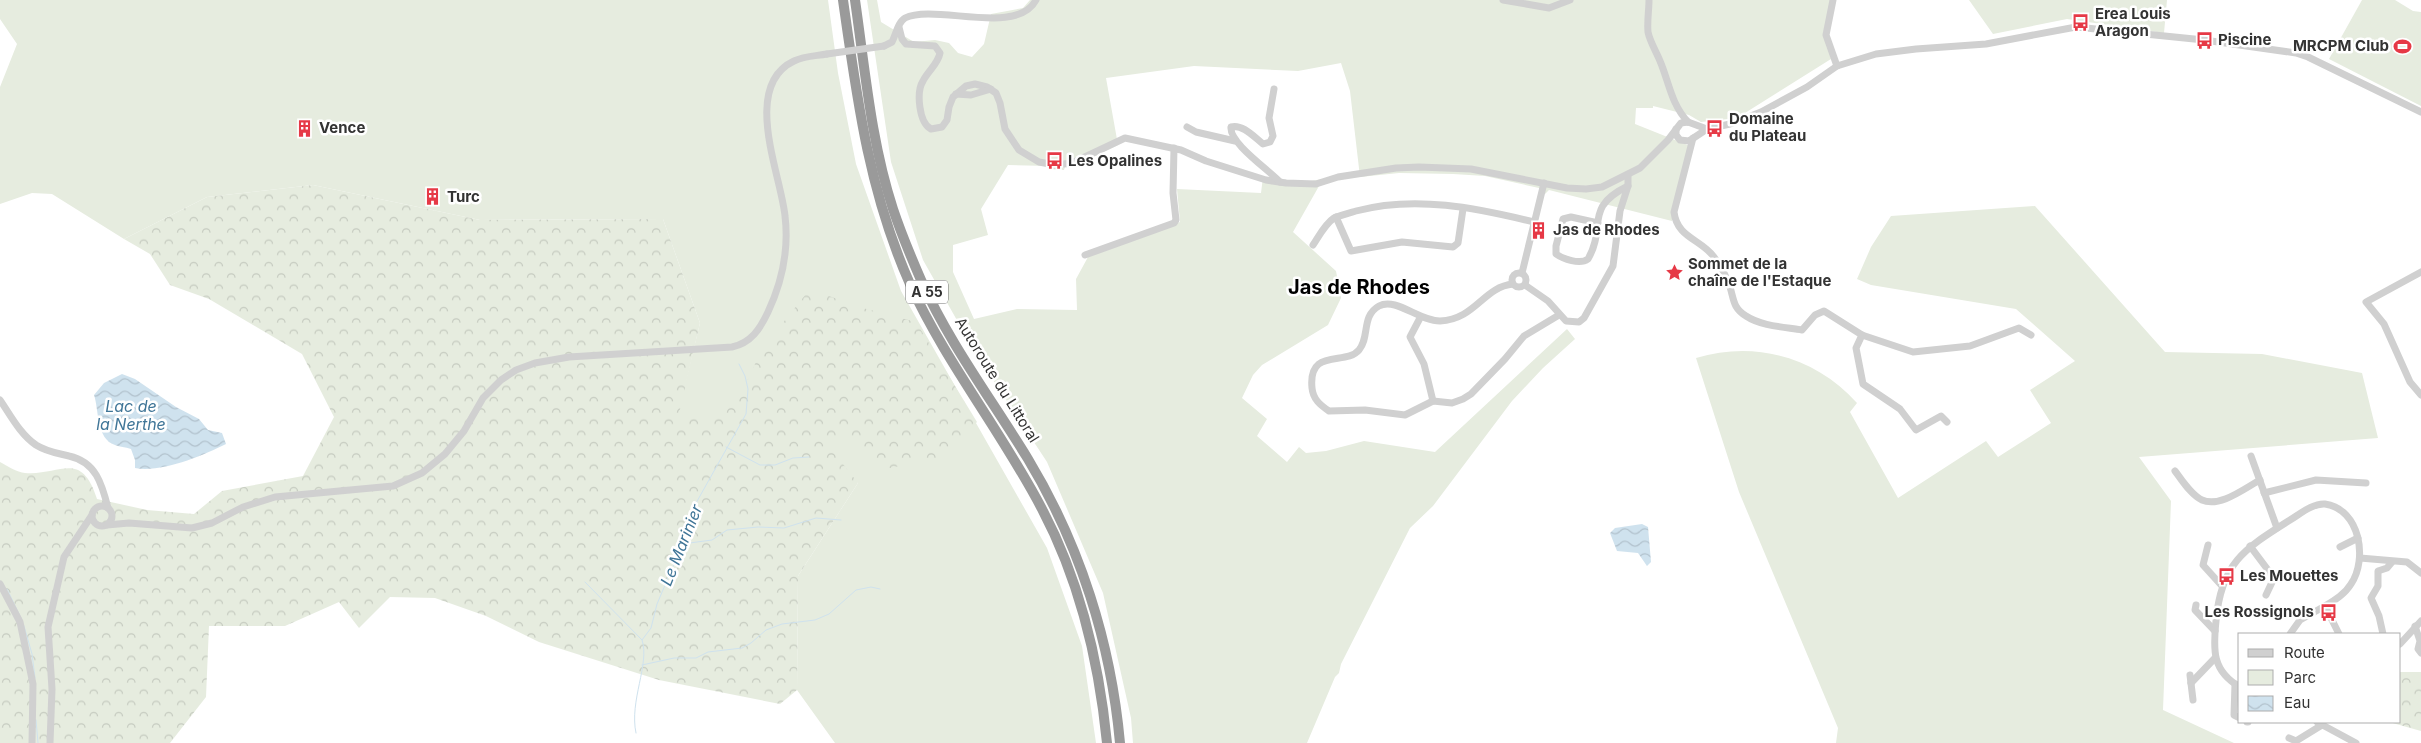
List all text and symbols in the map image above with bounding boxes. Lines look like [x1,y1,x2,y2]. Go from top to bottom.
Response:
place label: Erea Louis Aragon [2095,4,2171,40]
bus stop icon: Erea Louis Aragon [2071,13,2091,33]
bus stop icon: Piscine [2194,30,2214,50]
place label: Piscine [2218,30,2271,49]
place label: MRCPM Club [2293,36,2389,55]
sports icon: MRCPM Club [2393,36,2413,56]
place label: Domaine du Plateau [1729,109,1806,145]
building icon: Vence [295,118,315,138]
place label: Vence [319,118,365,137]
bus stop icon: Domaine du Plateau [1705,118,1725,138]
bus stop icon: Les Opalines [1044,151,1064,171]
place label: Les Opalines [1068,151,1162,170]
building icon: Turc [423,187,443,207]
place label: Turc [447,187,480,206]
building icon: Jas de Rhodes [1529,220,1549,240]
place label: Jas de Rhodes [1553,220,1660,239]
place label: Sommet de la chaîne de l'Estaque [1688,254,1831,290]
place icon: Sommet de la chaîne de l'Estaque [1664,263,1684,283]
district label: Jas de Rhodes [1288,275,1430,299]
road number: A 55 [906,280,948,304]
street label: Autoroute du Littoral [951,313,1044,446]
water label: Lac de la Nerthe [96,396,166,434]
water label: Le Marinier [656,501,707,589]
bus stop icon: Les Mouettes [2216,566,2236,586]
place label: Les Mouettes [2240,566,2338,585]
place label: Les Rossignols [2204,602,2314,621]
bus stop icon: Les Rossignols [2318,602,2338,622]
legend [2238,633,2401,723]
text: Route [2284,643,2325,662]
text: Parc [2284,668,2316,687]
text: Eau [2284,693,2310,712]

